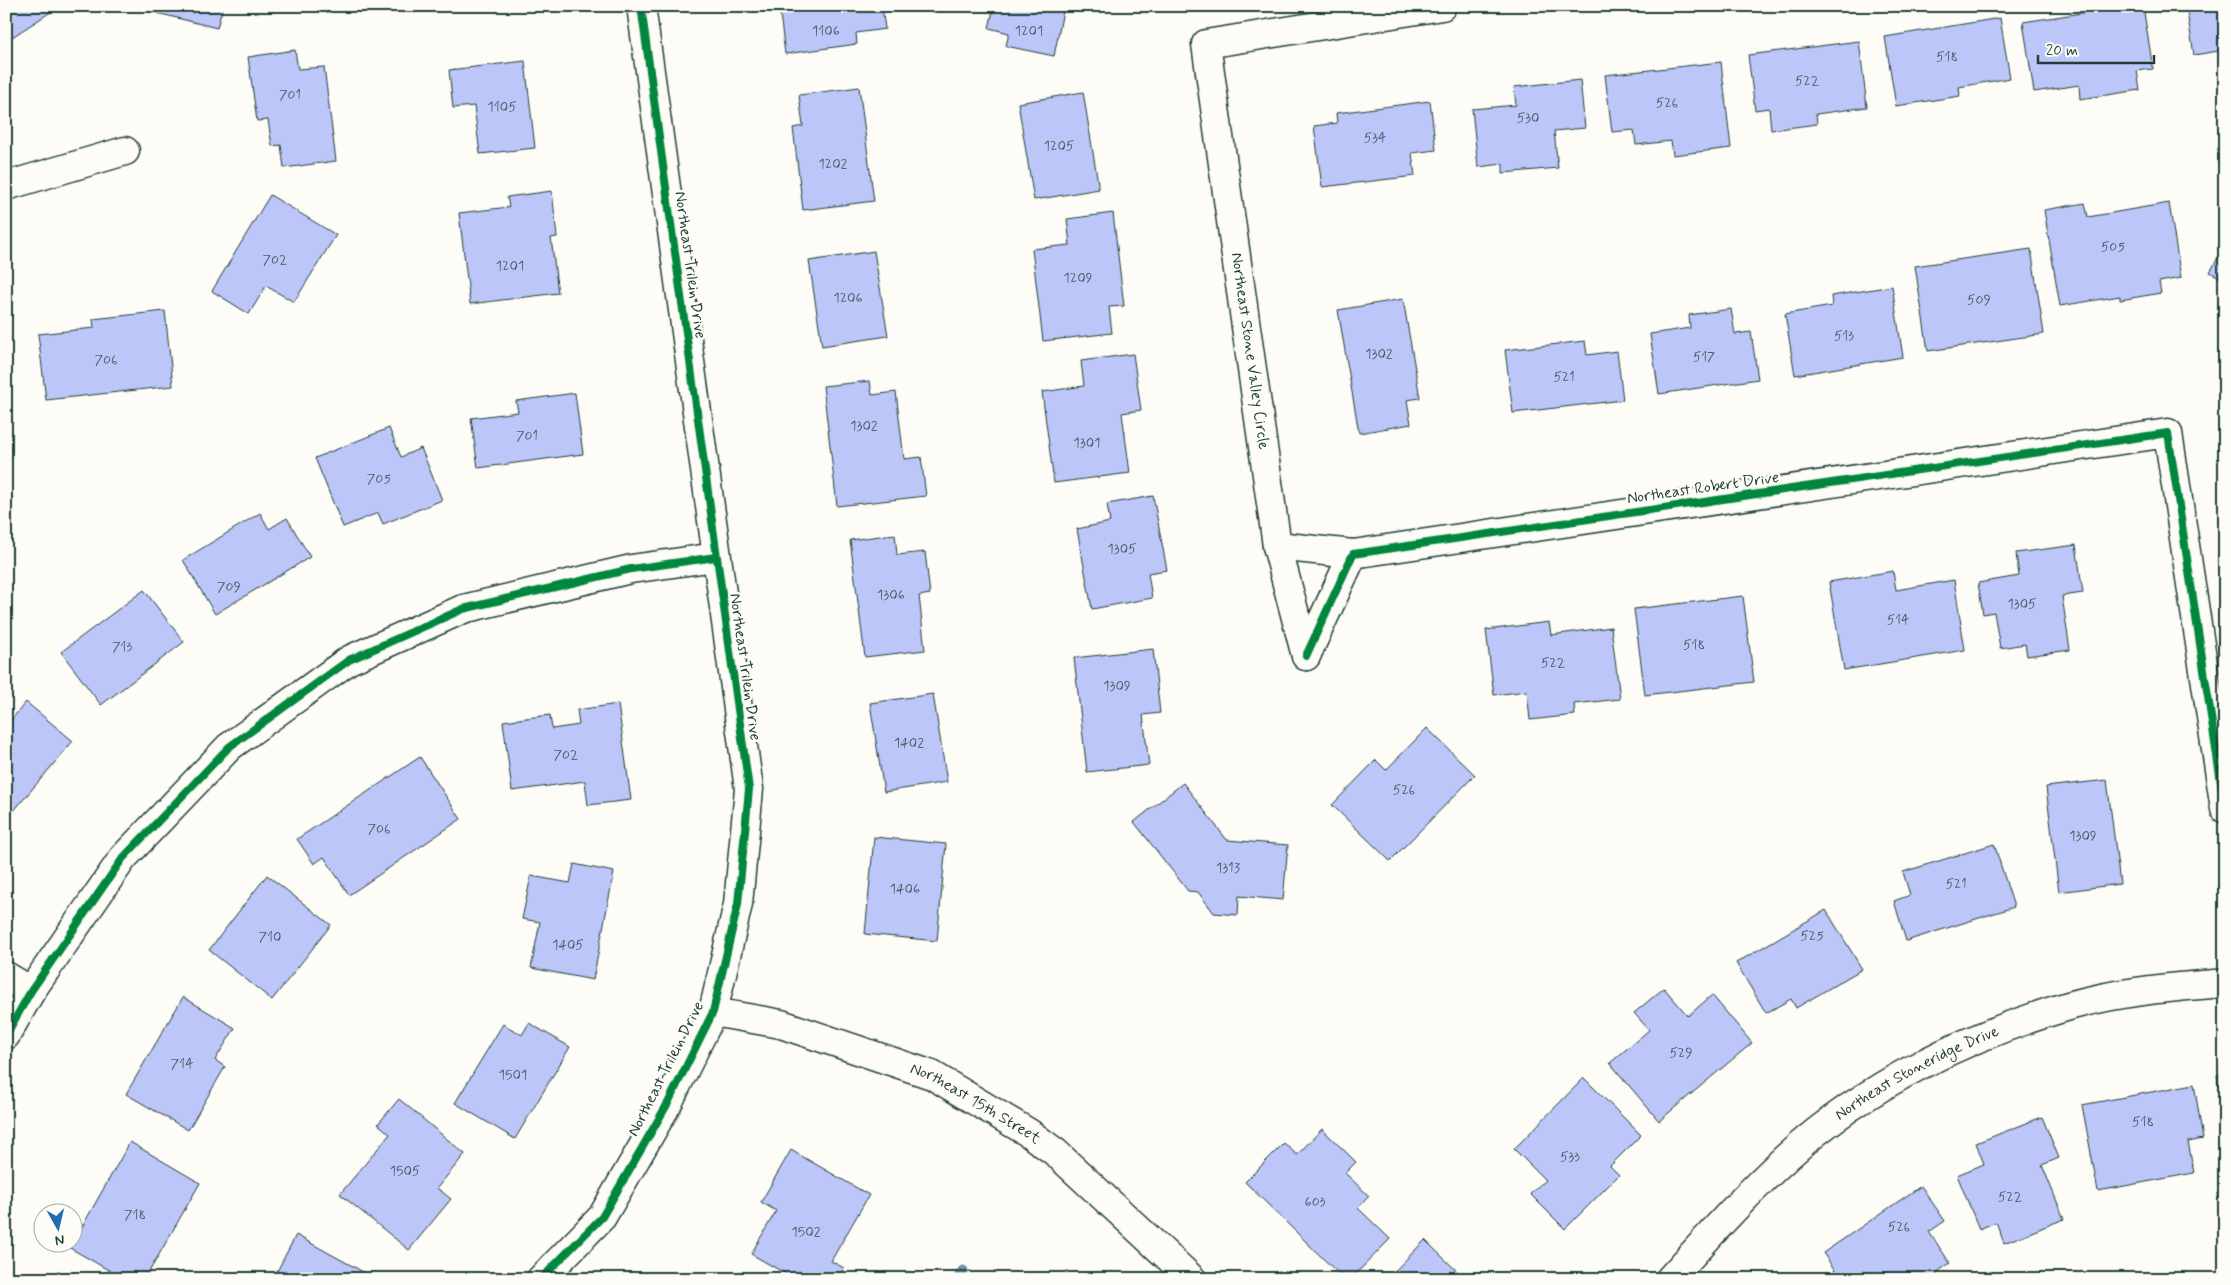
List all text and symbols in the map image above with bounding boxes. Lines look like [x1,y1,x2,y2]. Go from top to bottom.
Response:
house number: 1106 [812,22,840,40]
house number: 1201 [1015,22,1043,40]
scale bar [2038,32,2155,64]
text: 20 m [2046,41,2078,61]
house number: 518 [1936,48,1958,66]
house number: 522 [1795,72,1819,90]
house number: 701 [279,86,301,104]
house number: 526 [1656,94,1678,112]
house number: 1105 [487,98,517,116]
house number: 530 [1517,109,1539,127]
house number: 534 [1364,129,1386,147]
house number: 1205 [1044,137,1074,155]
house number: 1202 [819,155,848,173]
street label: Northeast Trilein Drive [669,190,711,340]
house number: 505 [2101,238,2125,256]
house number: 702 [263,251,287,269]
street label: Northeast Stone Valley Circle [1226,251,1274,451]
house number: 1201 [496,257,524,275]
house number: 1209 [1064,269,1093,287]
house number: 1206 [833,289,863,307]
house number: 509 [1967,291,1991,309]
house number: 513 [1834,327,1854,345]
house number: 1302 [1365,345,1393,363]
house number: 517 [1693,348,1715,366]
house number: 706 [94,351,118,369]
house number: 521 [1553,368,1575,386]
house number: 1302 [850,417,878,435]
house number: 701 [516,427,538,445]
house number: 1301 [1074,434,1100,452]
street label: Northeast Robert Drive [1626,467,1780,509]
house number: 705 [367,470,391,488]
house number: 1305 [1108,540,1137,558]
house number: 709 [217,578,241,596]
house number: 1306 [877,586,905,604]
street label: Northeast Trilein Drive [724,592,766,742]
house number: 1305 [2008,595,2037,613]
house number: 514 [1887,611,1909,629]
house number: 518 [1683,636,1705,654]
house number: 713 [112,638,132,656]
house number: 522 [1541,654,1565,672]
house number: 1309 [1103,677,1131,695]
house number: 1402 [894,734,924,752]
house number: 702 [554,746,578,764]
house number: 526 [1393,781,1415,799]
house number: 706 [367,820,391,838]
house number: 1309 [2069,827,2097,845]
house number: 1313 [1216,859,1240,877]
house number: 521 [1945,875,1967,893]
house number: 1406 [890,880,920,898]
house number: 525 [1800,927,1824,945]
house number: 710 [259,928,281,946]
house number: 1405 [552,936,584,954]
street label: Northeast Trilein Drive [623,998,709,1140]
street label: Northeast Stoneridge Drive [1831,1020,2002,1125]
house number: 529 [1669,1044,1693,1062]
house number: 714 [171,1055,193,1073]
street label: Northeast 15th Street [908,1058,1046,1149]
house number: 1501 [499,1066,527,1084]
house number: 518 [2132,1113,2154,1131]
house number: 533 [1560,1148,1580,1166]
house number: 1505 [390,1162,420,1180]
house number: 522 [1998,1188,2022,1206]
house number: 603 [1305,1193,1326,1211]
north arrow [32,1202,82,1252]
house number: 718 [124,1206,146,1224]
house number: 526 [1888,1218,1910,1236]
house number: 1502 [792,1223,821,1241]
text: N [54,1230,66,1249]

